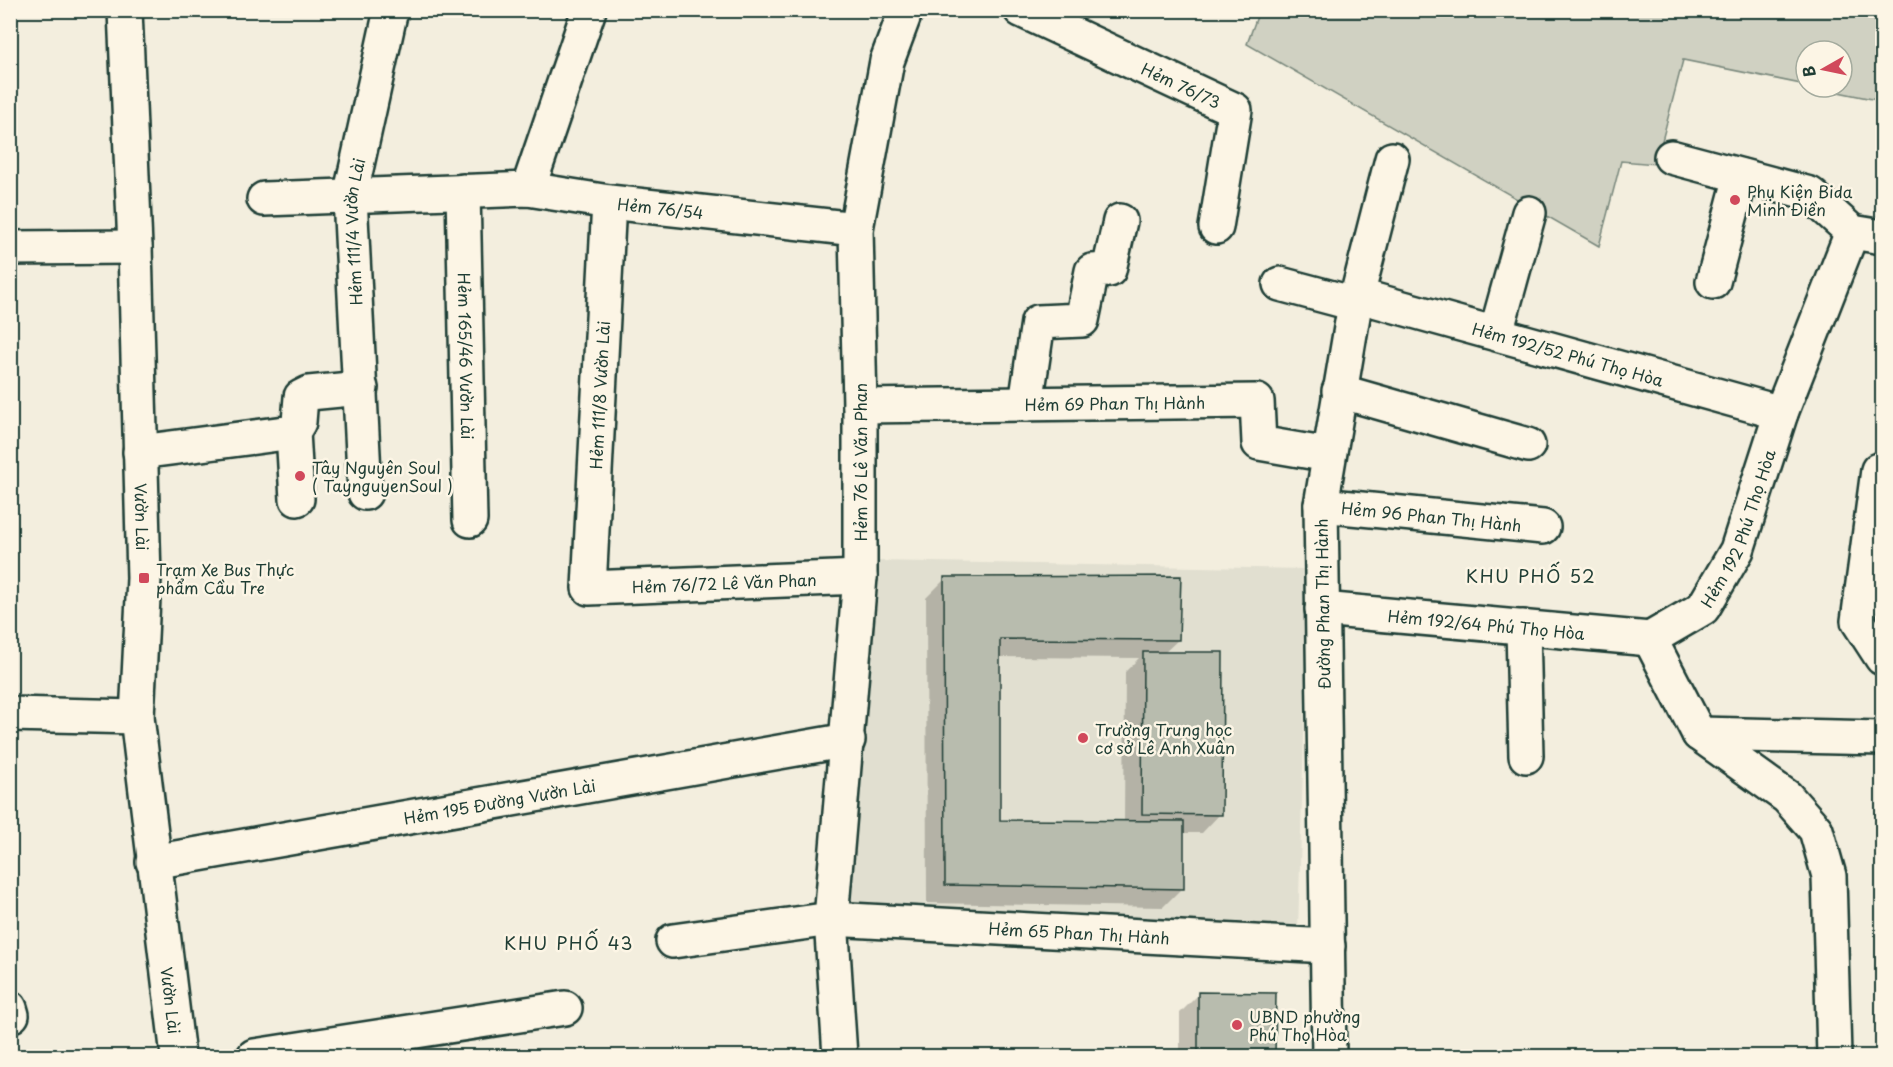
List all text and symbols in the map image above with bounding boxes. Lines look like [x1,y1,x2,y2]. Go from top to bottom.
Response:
north arrow [1794,39,1854,99]
street label: Hẻm 76/73 [1138,56,1225,114]
text: B [1795,64,1821,79]
street label: Hẻm 111/4 Vườn Lài [338,156,370,306]
place label: Phụ Kiện Bida Minh Điền [1747,179,1853,221]
street label: Hẻm 76/54 [616,191,705,224]
marker: Phụ Kiện Bida Minh Điền [1728,193,1742,207]
street label: Hẻm 165/46 Vườn Lài [453,272,480,440]
street label: Hẻm 192/52 Phú Thọ Hòa [1470,316,1666,392]
street label: Hẻm 111/8 Vườn Lài [583,320,615,470]
street label: Hẻm 76 Lê Văn Phan [848,383,872,541]
street label: Hẻm 69 Phan Thị Hành [1025,390,1205,416]
street label: Hẻm 192 Phú Thọ Hòa [1694,445,1781,612]
place label: Tây Nguyên Soul ( TaynguyenSoul ) [312,455,453,497]
marker: Tây Nguyên Soul ( TaynguyenSoul ) [293,469,307,483]
street label: Vườn Lài [129,483,155,551]
street label: Hẻm 96 Phan Thị Hành [1340,495,1523,537]
street label: Đường Phan Thị Hành [1309,518,1335,690]
place label: Trạm Xe Bus Thực phẩm Cầu Tre [156,557,294,599]
district label: KHU PHỐ 52 [1466,561,1596,589]
street label: Hẻm 76/72 Lê Văn Phan [632,567,817,598]
marker: Trạm Xe Bus Thực phẩm Cầu Tre [137,571,151,585]
street label: Hẻm 192/64 Phú Thọ Hòa [1387,603,1586,645]
place label: Trường Trung học cơ sở Lê Anh Xuân [1095,717,1235,759]
marker: Trường Trung học cơ sở Lê Anh Xuân [1076,731,1090,745]
street label: Hẻm 195 Đường Vườn Lài [402,773,598,830]
street label: Hẻm 65 Phan Thị Hành [988,916,1170,949]
district label: KHU PHỐ 43 [504,928,634,956]
street label: Vườn Lài [155,966,187,1035]
place label: UBND phường Phú Thọ Hòa [1249,1004,1361,1046]
marker: UBND phường Phú Thọ Hòa [1230,1018,1244,1032]

